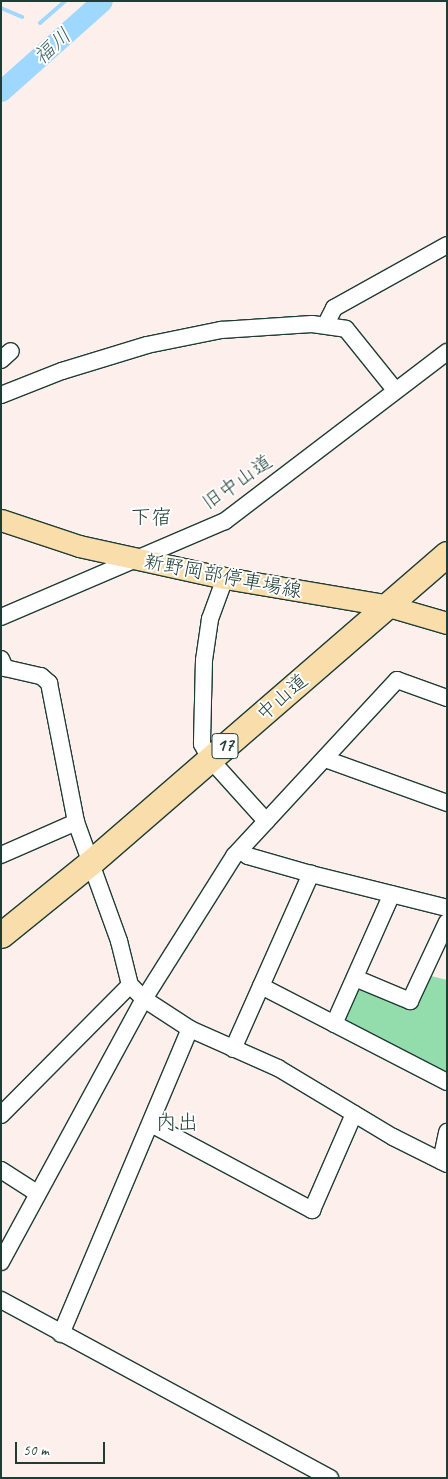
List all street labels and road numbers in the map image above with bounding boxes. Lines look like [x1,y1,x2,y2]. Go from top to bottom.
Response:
street label: 旧中山道 [197,449,277,515]
street label: 新野岡部停車場線 [142,549,304,603]
street label: 中山道 [251,668,313,726]
road number: 17 [211,729,239,762]

